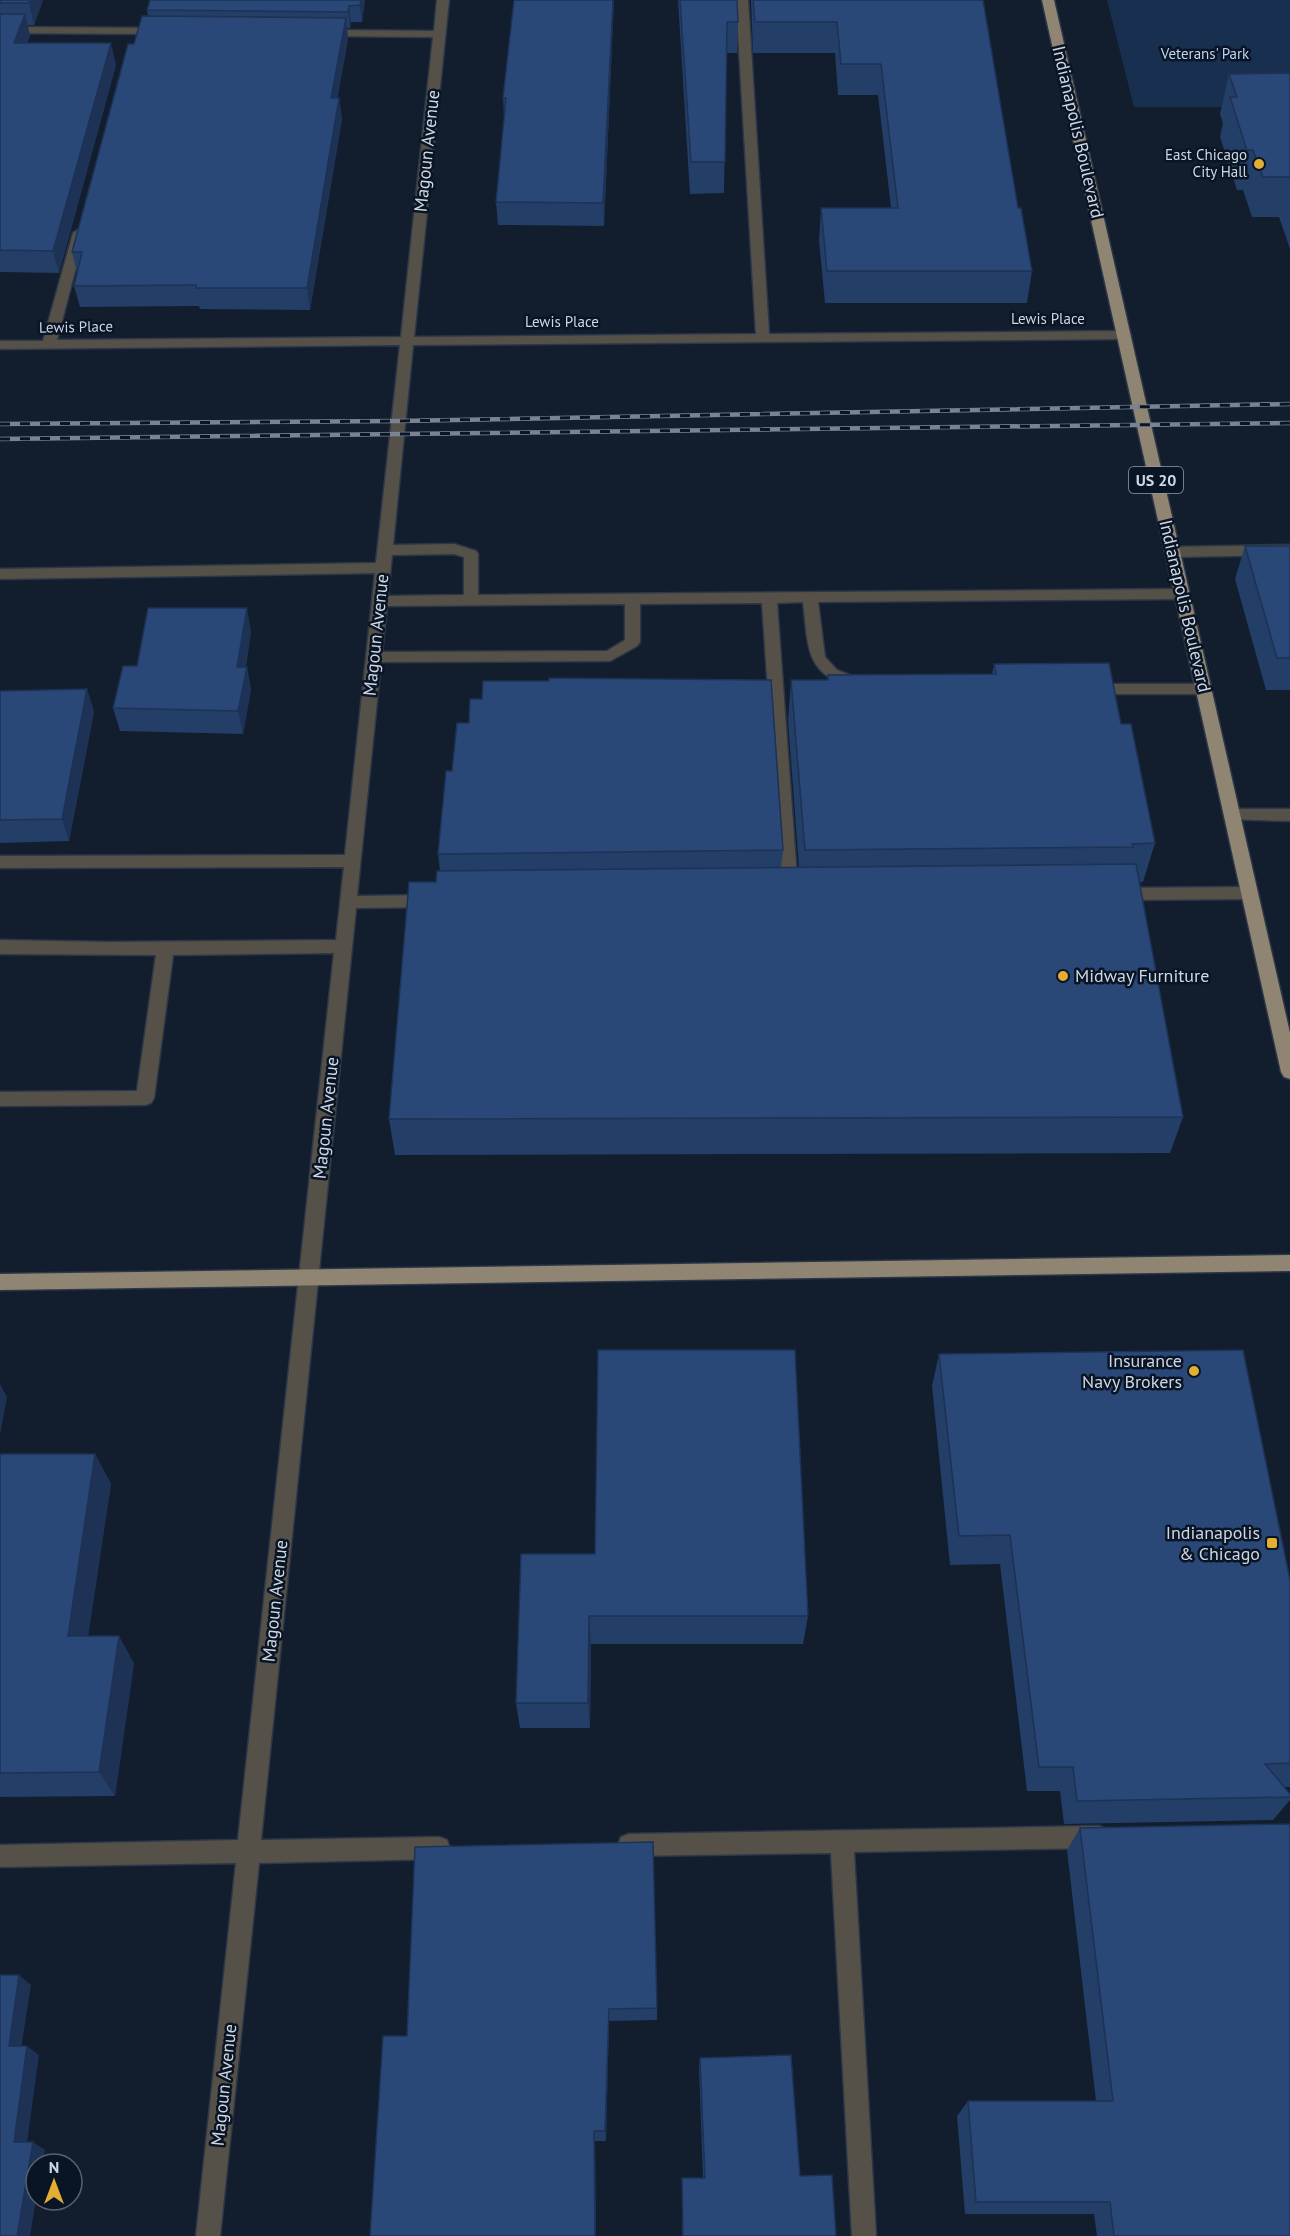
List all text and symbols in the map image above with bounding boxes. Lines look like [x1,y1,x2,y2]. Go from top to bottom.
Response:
street label: Indianapolis Boulevard [1047,43,1110,220]
park label: Veterans' Park [1160,44,1250,63]
street label: Magoun Avenue [409,89,444,213]
place label: East Chicago City Hall [1165,145,1248,181]
marker: East Chicago City Hall [1252,157,1266,171]
street label: Lewis Place [1011,309,1085,328]
street label: Lewis Place [525,312,599,331]
street label: Lewis Place [39,316,113,337]
road number: US 20 [1129,467,1183,493]
street label: Indianapolis Boulevard [1154,517,1217,694]
street label: Magoun Avenue [358,573,393,697]
place label: Midway Furniture [1075,964,1209,987]
marker: Midway Furniture [1056,969,1070,983]
street label: Magoun Avenue [308,1056,343,1180]
place label: Insurance Navy Brokers [1082,1349,1182,1393]
marker: Insurance Navy Brokers [1187,1364,1201,1378]
place label: Indianapolis & Chicago [1166,1521,1260,1565]
marker: Indianapolis & Chicago [1265,1536,1279,1550]
street label: Magoun Avenue [257,1539,292,1663]
street label: Magoun Avenue [206,2023,241,2147]
north arrow [24,2152,84,2212]
text: N [49,2157,59,2177]

